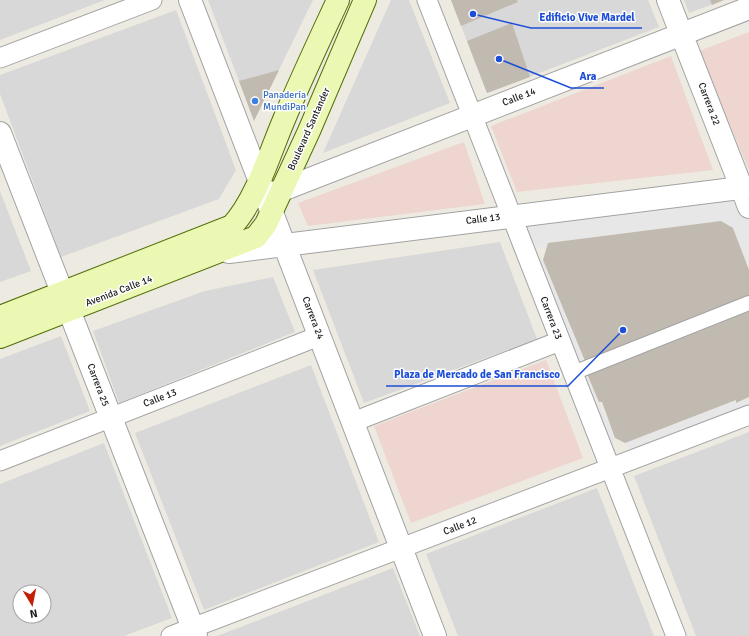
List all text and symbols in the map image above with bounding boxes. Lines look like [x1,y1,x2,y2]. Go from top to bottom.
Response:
callout: Edificio Vive Mardel [531,5,642,28]
text: Edificio Vive Mardel [539,11,635,24]
callout: Ara [571,65,604,88]
text: Ara [580,70,597,83]
street label: Carrera 22 [695,81,723,127]
street label: Calle 14 [501,85,538,109]
street label: Boulevard Santander [285,86,333,172]
place label: Panadería MundiPan [263,89,306,113]
marker: Panadería MundiPan [250,96,260,106]
street label: Calle 13 [465,211,501,227]
street label: Avenida Calle 14 [84,272,155,309]
street label: Carrera 24 [299,295,327,342]
street label: Carrera 23 [537,295,565,341]
street label: Carrera 25 [84,362,112,408]
callout: Plaza de Mercado de San Francisco [386,363,568,386]
text: Plaza de Mercado de San Francisco [394,368,560,381]
street label: Calle 13 [142,386,178,410]
street label: Calle 12 [442,514,478,538]
north arrow [12,584,52,624]
text: N [29,606,39,620]

